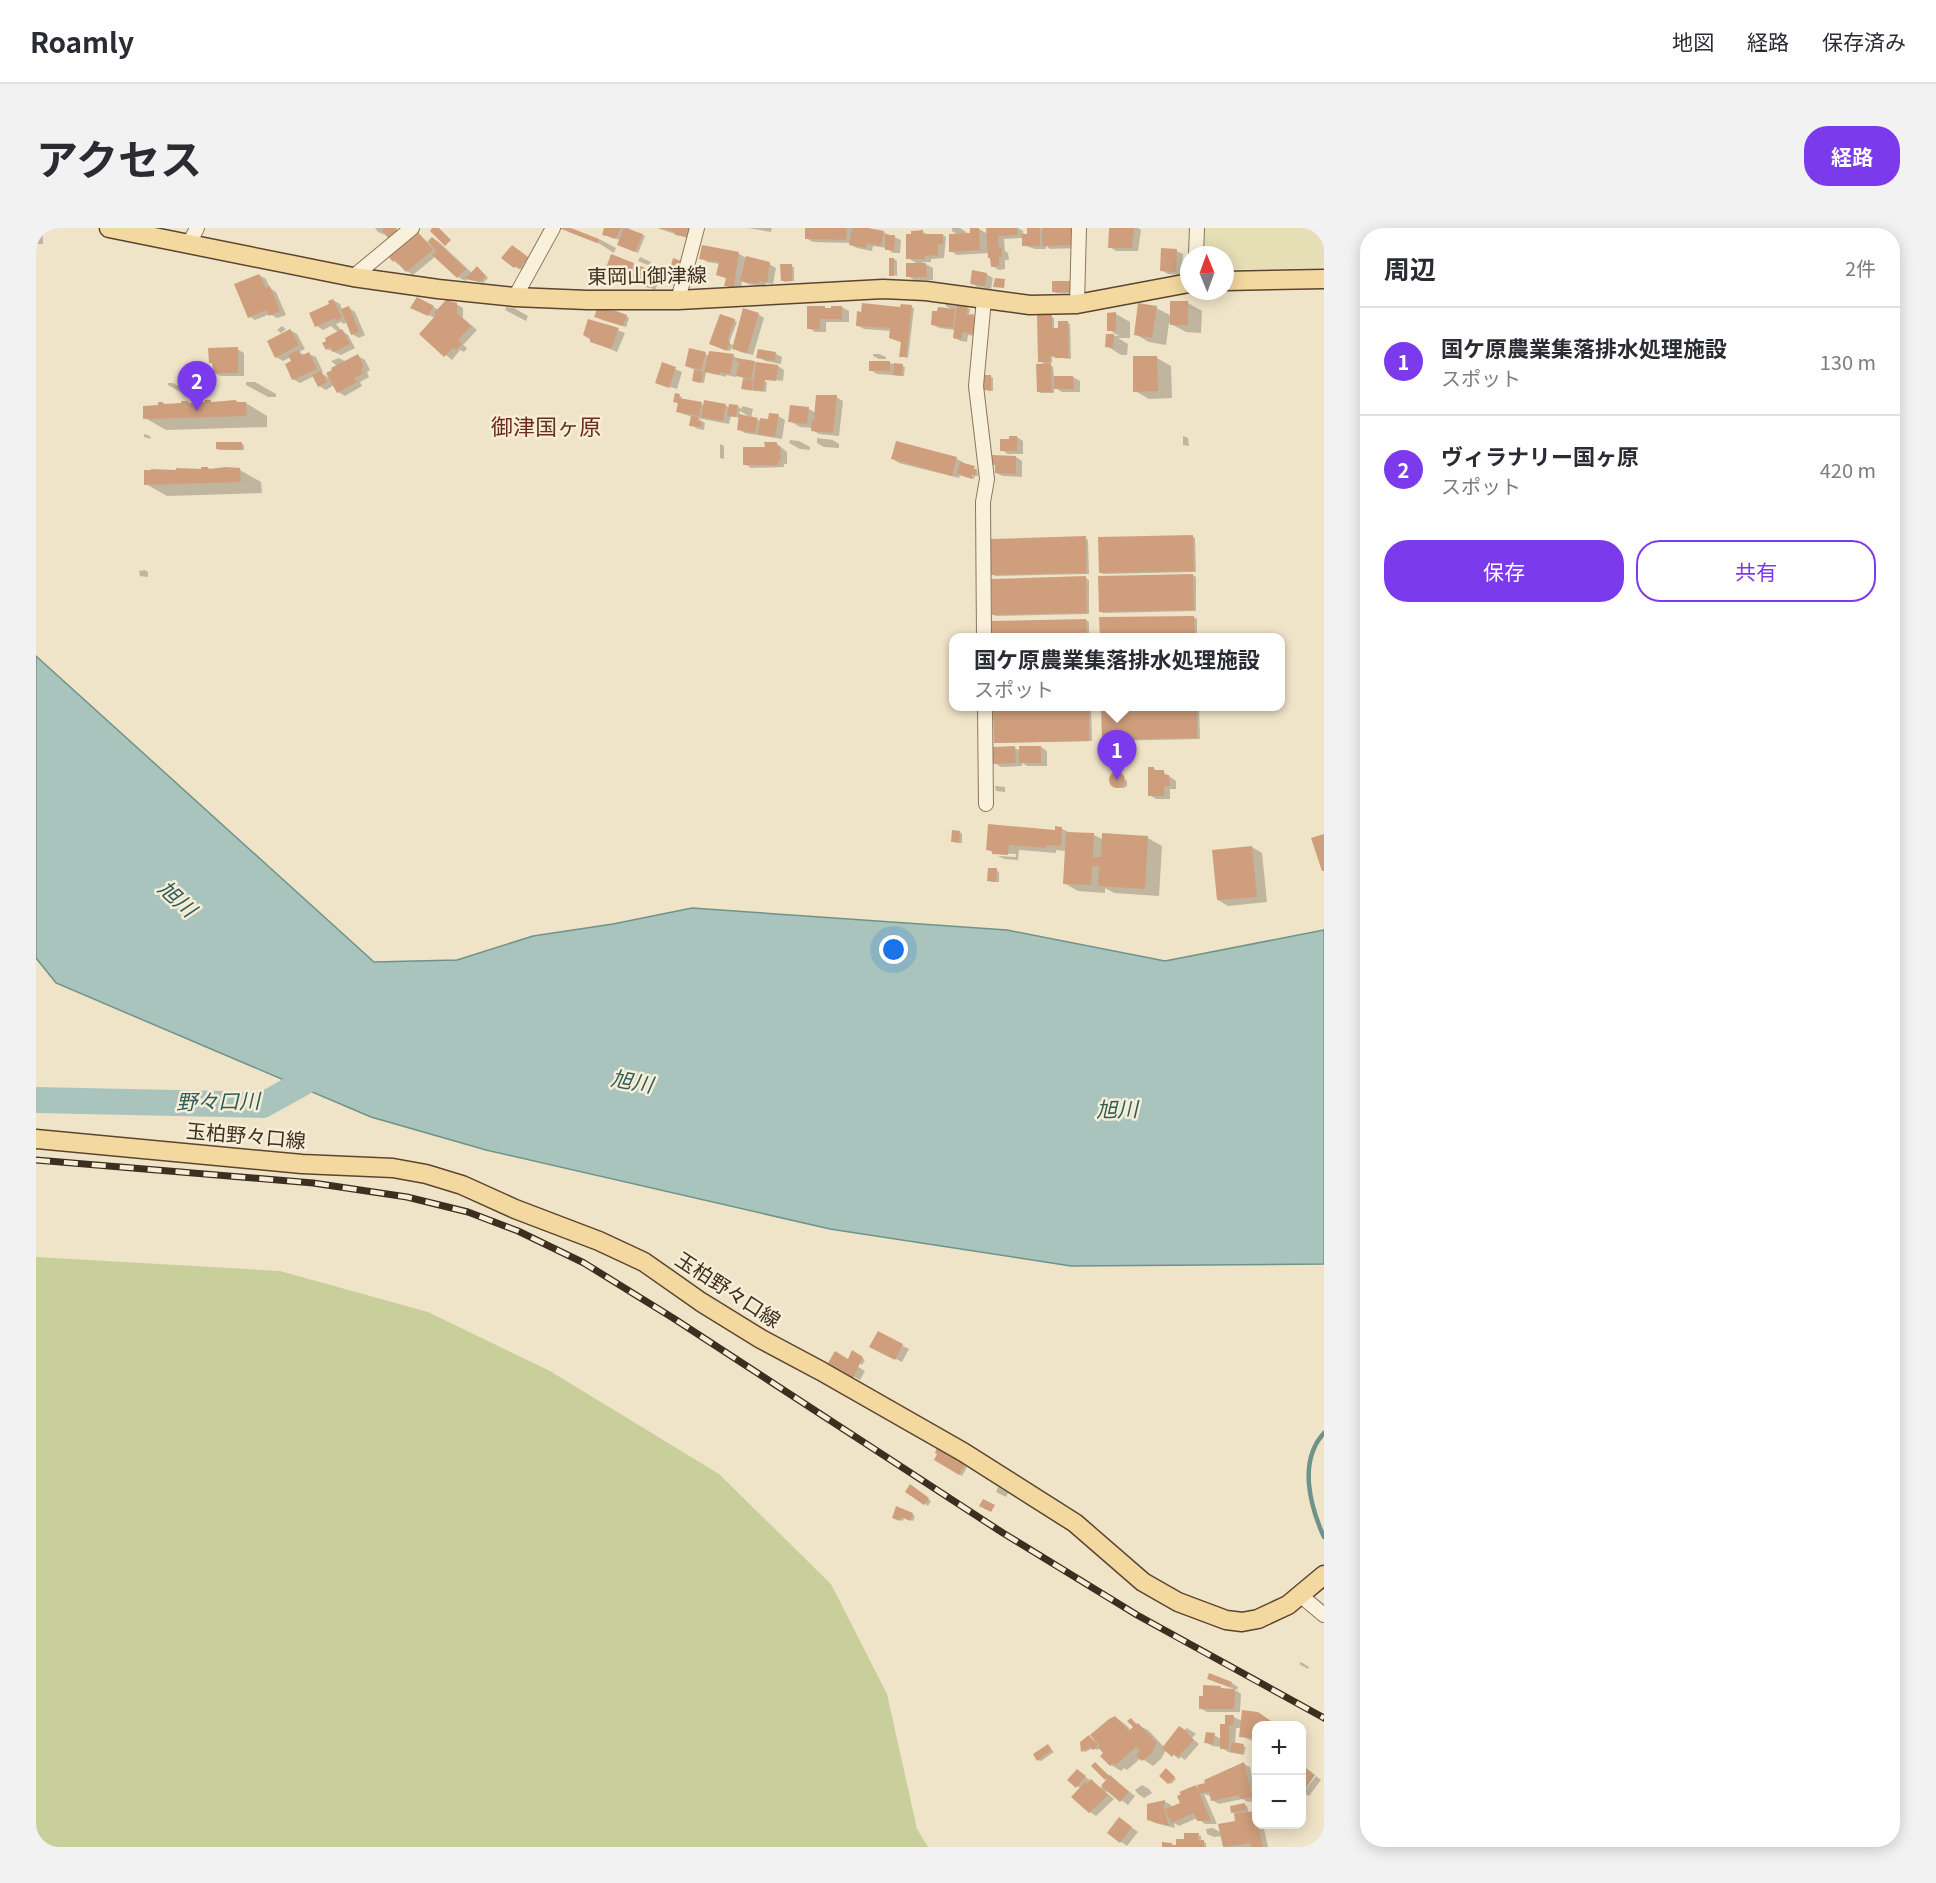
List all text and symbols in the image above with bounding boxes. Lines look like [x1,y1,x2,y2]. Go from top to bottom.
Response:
text: Roamly [30,21,134,61]
text: 地図 [1672,26,1714,56]
text: 経路 [1747,26,1789,56]
text: 保存済み [1822,26,1906,56]
text: アクセス [36,126,202,187]
button: 経路 [1804,126,1900,186]
north arrow [1180,246,1234,300]
text: 周辺 [1384,249,1436,286]
text: 2件 [1845,253,1876,282]
street label: 東岡山御津線 [587,259,707,290]
text: 国ケ原農業集落排水処理施設 [1441,331,1727,363]
text: 1 [1398,347,1409,376]
text: 130 m [1820,347,1876,376]
pin: 2 [178,362,216,411]
text: スポット [1441,363,1521,392]
district label: 御津国ヶ原 [491,409,601,441]
text: ヴィラナリー国ヶ原 [1441,439,1639,471]
text: 2 [1398,455,1409,484]
text: 420 m [1820,455,1876,484]
text: スポット [1441,471,1521,500]
button: 保存 [1384,540,1624,602]
button: 共有 [1636,540,1876,602]
popup [949,633,1285,711]
text: 国ケ原農業集落排水処理施設 [974,642,1260,674]
text: スポット [974,674,1054,703]
pin: 1 [1098,730,1136,780]
water label: 旭川 [153,872,205,924]
your location [879,935,908,964]
water label: 旭川 [609,1062,658,1099]
water label: 野々口川 [176,1084,262,1116]
water label: 旭川 [1096,1093,1140,1123]
street label: 玉柏野々口線 [185,1115,307,1154]
street label: 玉柏野々口線 [671,1244,787,1334]
map controls [1252,1721,1306,1829]
button: + [1252,1721,1306,1775]
button: − [1252,1775,1306,1829]

